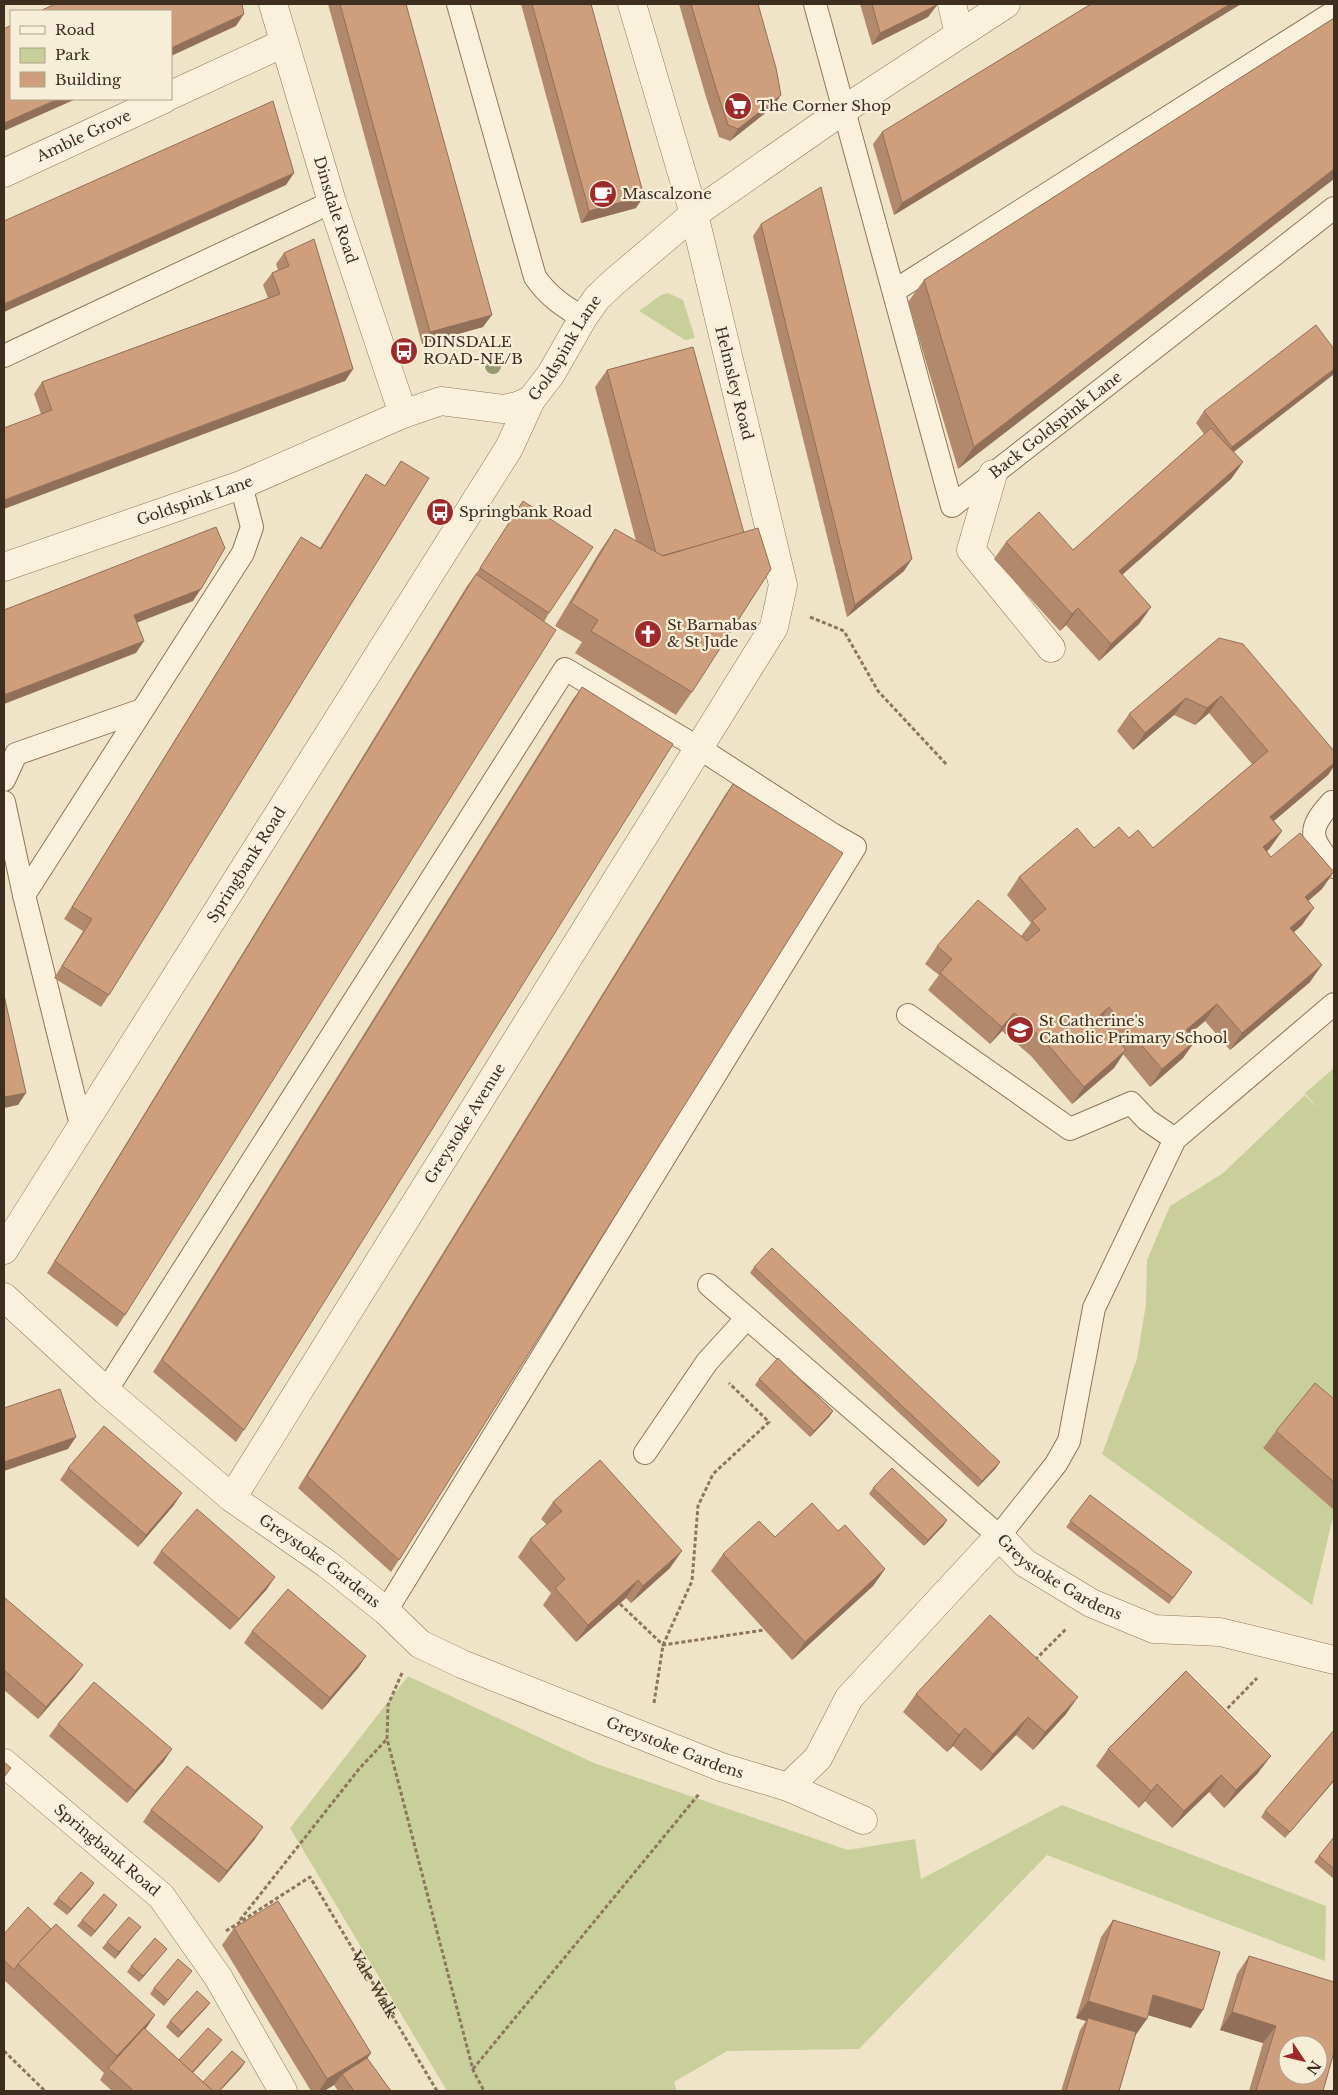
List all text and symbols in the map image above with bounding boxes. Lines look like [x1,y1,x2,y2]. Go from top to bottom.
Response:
legend [10,10,172,100]
text: Road [55,20,95,39]
text: Park [55,45,91,64]
text: Building [55,70,122,89]
supermarket icon: The Corner Shop [723,91,753,121]
place label: The Corner Shop [757,96,891,115]
street label: Amble Grove [32,106,134,166]
street label: Dinsdale Road [310,154,362,266]
cafe icon: Mascalzone [588,179,618,209]
place label: Mascalzone [622,184,712,203]
street label: Goldspink Lane [524,291,605,405]
street label: Helmsley Road [711,324,758,442]
place label: DINSDALE ROAD-NE/B [423,332,523,368]
bus stop icon: DINSDALE ROAD-NE/B [389,336,419,366]
street label: Back Goldspink Lane [985,367,1126,482]
street label: Goldspink Lane [134,471,256,529]
bus stop icon: Springbank Road [425,497,455,527]
place label: Springbank Road [459,502,592,521]
place label: St Barnabas & St Jude [667,615,757,651]
church icon: St Barnabas & St Jude [633,619,663,649]
street label: Springbank Road [203,803,290,926]
place label: St Catherine's Catholic Primary School [1039,1011,1228,1047]
school or university icon: St Catherine's Catholic Primary School [1005,1015,1035,1045]
street label: Greystoke Avenue [420,1060,509,1187]
street label: Greystoke Gardens [256,1510,384,1612]
street label: Greystoke Gardens [993,1530,1125,1624]
street label: Greystoke Gardens [604,1712,746,1782]
street label: Springbank Road [50,1800,164,1900]
street label: Vale Walk [347,1947,402,2022]
north arrow [1278,2035,1328,2085]
text: N [1302,2057,1325,2078]

